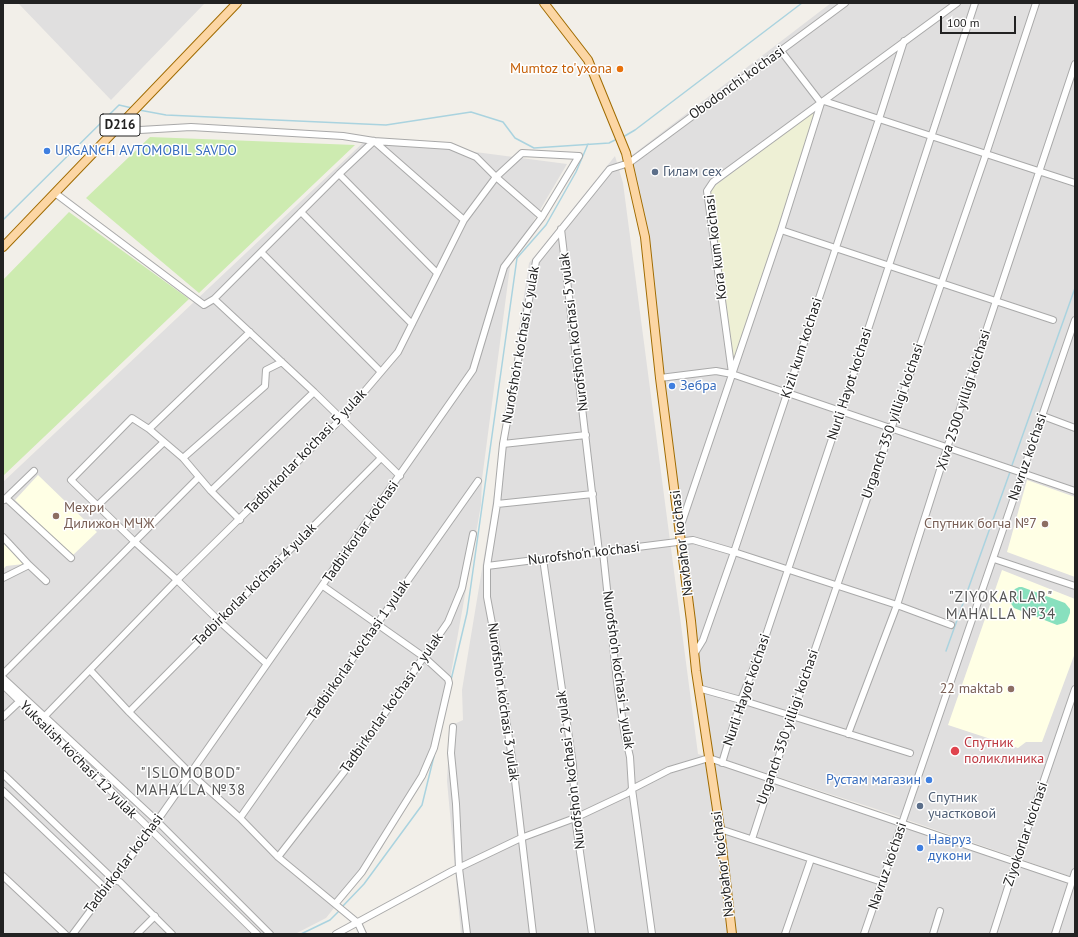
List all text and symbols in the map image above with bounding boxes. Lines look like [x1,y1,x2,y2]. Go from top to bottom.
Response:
scale bar [942,8,1018,34]
text: 100 m [947,15,980,30]
street label: Obodonchi ko'chasi [686,43,788,123]
place label: Mumtoz to'yxona [510,61,612,77]
marker: Mumtoz to'yxona [615,64,625,74]
road number: D216 [100,114,140,136]
place label: URGANCH AVTOMOBIL SAVDO [55,143,237,159]
marker: URGANCH AVTOMOBIL SAVDO [42,146,52,156]
place label: Гилам сех [663,164,722,180]
marker: Гилам сех [650,167,660,177]
street label: Kora kum ko'chasi [701,194,731,300]
street label: Nurofsho'n ko'chasi 5 yulak [556,252,592,412]
street label: Nurofsho'n ko'chasi 6 yulak [499,265,543,425]
street label: Kizil kum ko'chasi [778,295,826,401]
street label: Nurli Hayot ko'chasi [824,326,876,442]
street label: Xiva 2500 yilligi ko'chasi [933,328,995,472]
street label: Urganch 350 yilligi ko'chasi [859,341,927,501]
place label: Зебра [680,378,717,394]
marker: Зебра [667,381,677,391]
street label: Tadbirkorlar ko'chasi 5 yulak [242,386,370,518]
street label: Navruz ko'chasi [1005,411,1051,503]
street label: Tadbirkorlar ko'chasi [320,478,402,586]
street label: Navbahor ko'chasi [667,489,697,597]
place label: Мехри Дилижон МЧЖ [64,500,154,532]
marker: Мехри Дилижон МЧЖ [51,511,61,521]
place label: Спутник богча №7 [924,516,1037,532]
marker: Спутник богча №7 [1040,519,1050,529]
street label: Tadbirkorlar ko'chasi 4 yulak [190,520,320,650]
street label: Nurofsho'n ko'chasi [527,539,641,569]
street label: Tadbirkorlar ko'chasi 1 yulak [304,577,414,723]
district label: "ZIYOKARLAR" MAHALLA №34 [946,589,1056,624]
street label: Nurofsho'n ko'chasi 1 yulak [599,590,637,750]
street label: Nurofsho'n ko'chasi 3 yulak [484,622,522,782]
street label: Tadbirkorlar ko'chasi 2 yulak [337,630,447,776]
street label: Nurli Hayot ko'chasi [720,632,774,748]
street label: Urganch 350 yilligi ko'chasi [754,647,822,807]
place label: 22 maktab [940,681,1003,697]
marker: 22 maktab [1006,684,1016,694]
street label: Nurofsho'n ko'chasi 2 yulak [553,690,589,850]
street label: Yuksalish ko'chasi 12 yulak [16,698,140,822]
place label: Спутник поликлиника [964,735,1044,768]
marker: Спутник поликлиника [949,745,961,757]
district label: "ISLOMOBOD" MAHALLA №38 [136,765,246,800]
place label: Рустам магазин [826,772,921,788]
marker: Рустам магазин [924,775,934,785]
street label: Ziyokorlar ko'chasi [1000,780,1052,888]
place label: Спутник участковой [928,790,996,822]
marker: Спутник участковой [915,801,925,811]
street label: Navbahor ko'chasi [708,810,738,918]
street label: Tadbirkorlar ko'chasi [81,811,167,917]
street label: Navruz ko'chasi [865,820,911,912]
place label: Навруз дукони [928,832,971,864]
marker: Навруз дукони [915,843,925,853]

